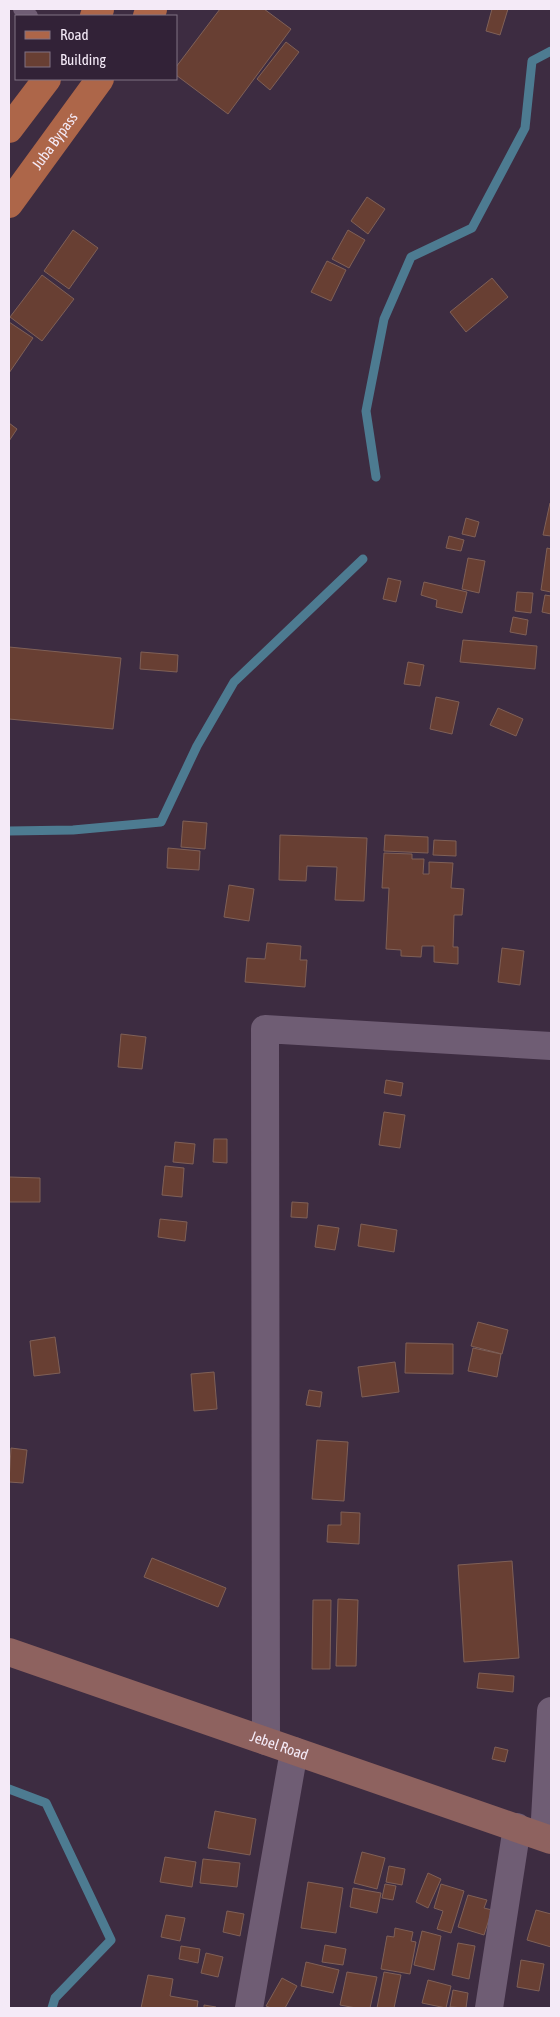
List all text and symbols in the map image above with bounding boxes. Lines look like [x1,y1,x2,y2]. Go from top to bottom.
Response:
legend [15,15,178,80]
text: Road [60,26,89,43]
text: Building [60,51,106,68]
street label: Juba Bypass [28,109,81,172]
street label: Jebel Road [248,1727,311,1763]

